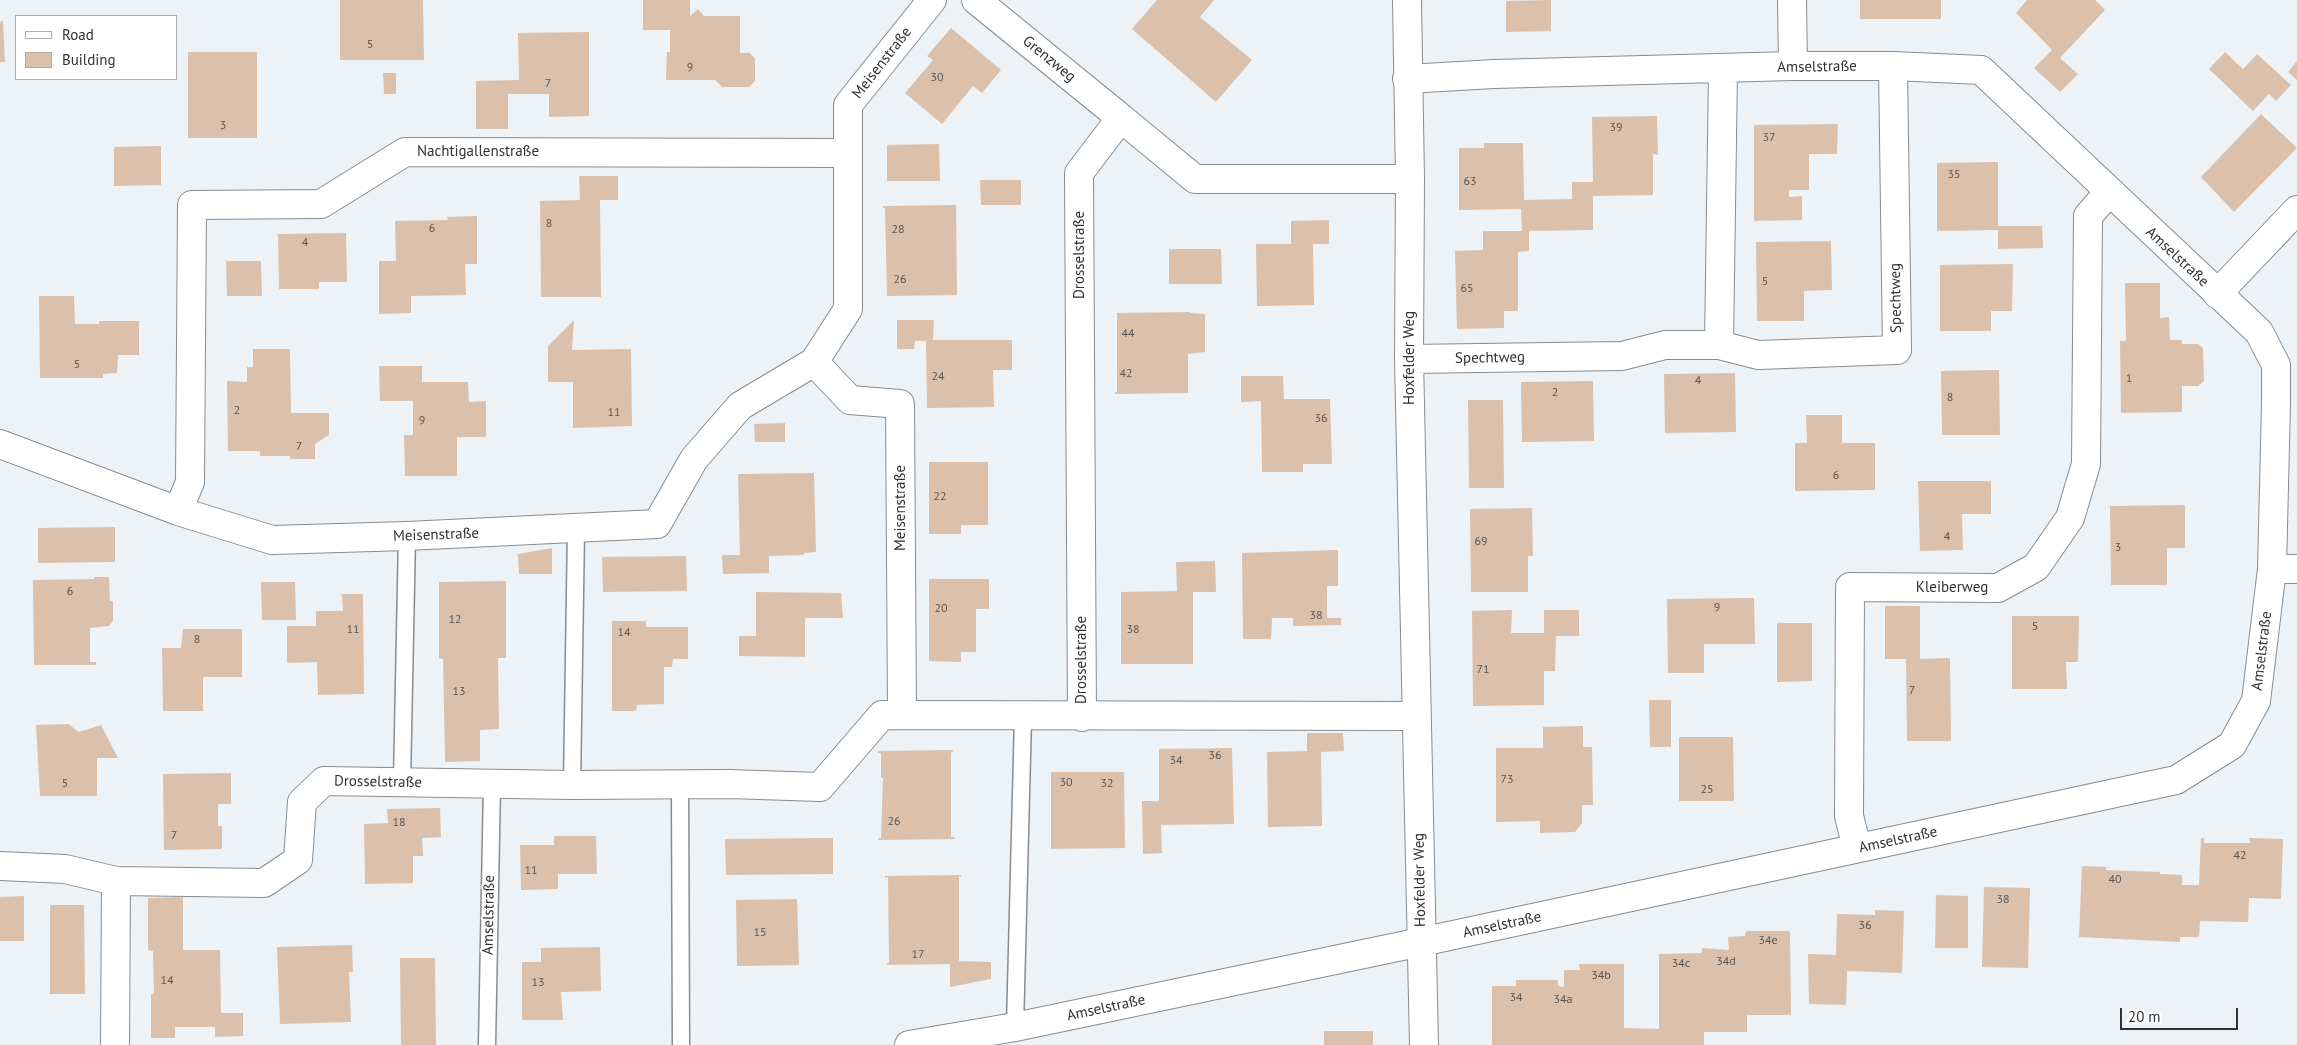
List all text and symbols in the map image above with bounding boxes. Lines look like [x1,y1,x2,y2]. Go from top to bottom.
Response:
legend [15,15,178,80]
street label: Meisenstraße [848,24,916,102]
text: Road [62,25,94,44]
street label: Grenzweg [1019,32,1079,86]
house number: 5 [367,38,373,52]
text: Building [62,50,116,69]
street label: Amselstraße [1777,57,1857,77]
house number: 9 [687,61,693,75]
house number: 30 [930,71,944,85]
house number: 7 [545,77,551,91]
house number: 3 [220,119,226,133]
house number: 39 [1609,121,1623,135]
house number: 37 [1762,131,1776,145]
street label: Nachtigallenstraße [417,143,539,161]
house number: 35 [1947,168,1961,182]
house number: 63 [1463,175,1477,189]
street label: Drosselstraße [1071,211,1089,299]
house number: 8 [546,217,552,231]
house number: 6 [429,222,435,236]
house number: 28 [891,223,905,237]
street label: Amselstraße [2142,223,2212,291]
house number: 4 [302,236,308,250]
street label: Spechtweg [1886,263,1906,333]
house number: 26 [893,273,907,287]
house number: 5 [1762,275,1768,289]
house number: 65 [1460,282,1474,296]
street label: Hoxfelder Weg [1401,311,1419,405]
house number: 44 [1121,327,1135,341]
street label: Spechtweg [1455,348,1525,368]
house number: 5 [74,358,80,372]
house number: 42 [1119,367,1133,381]
house number: 24 [931,370,945,384]
house number: 1 [2126,372,2132,386]
house number: 4 [1695,374,1701,388]
house number: 2 [1552,386,1558,400]
house number: 8 [1947,391,1953,405]
house number: 2 [234,404,240,418]
house number: 11 [607,406,621,420]
house number: 36 [1314,412,1328,426]
house number: 9 [419,414,425,428]
house number: 7 [296,440,302,454]
street label: Meisenstraße [892,465,910,551]
house number: 6 [1833,469,1839,483]
house number: 22 [933,490,947,504]
street label: Meisenstraße [393,525,479,545]
house number: 4 [1944,530,1950,544]
house number: 69 [1474,535,1488,549]
house number: 3 [2115,541,2121,555]
street label: Kleiberweg [1916,579,1988,597]
house number: 6 [67,585,73,599]
house number: 9 [1714,601,1720,615]
house number: 20 [934,602,948,616]
house number: 38 [1309,609,1323,623]
street label: Amselstraße [2248,610,2276,692]
house number: 12 [448,613,462,627]
street label: Drosselstraße [1073,616,1091,704]
house number: 5 [2032,620,2038,634]
house number: 11 [346,623,360,637]
house number: 38 [1126,623,1140,637]
house number: 14 [617,626,631,640]
house number: 8 [194,633,200,647]
house number: 71 [1476,663,1490,677]
house number: 7 [1909,684,1915,698]
house number: 13 [452,685,466,699]
house number: 36 [1208,749,1222,763]
house number: 34 [1169,754,1183,768]
street label: Drosselstraße [334,772,422,792]
house number: 73 [1500,773,1514,787]
house number: 30 [1059,776,1073,790]
house number: 5 [62,777,68,791]
house number: 32 [1100,777,1114,791]
house number: 25 [1700,783,1714,797]
house number: 26 [887,815,901,829]
house number: 18 [392,816,406,830]
street label: Amselstraße [1857,823,1939,857]
house number: 7 [171,829,177,843]
street label: Hoxfelder Weg [1410,833,1430,927]
house number: 42 [2233,849,2247,863]
house number: 11 [524,864,538,878]
house number: 40 [2108,873,2122,887]
street label: Amselstraße [479,875,499,955]
house number: 38 [1996,893,2010,907]
street label: Amselstraße [1461,908,1543,942]
house number: 36 [1858,919,1872,933]
house number: 15 [753,926,767,940]
house number: 34e [1758,934,1778,948]
house number: 17 [911,948,925,962]
house number: 34d [1716,955,1736,969]
house number: 34c [1672,957,1690,971]
house number: 34b [1591,969,1611,983]
house number: 14 [160,974,174,988]
house number: 13 [531,976,545,990]
street label: Amselstraße [1065,991,1147,1025]
house number: 34 [1509,991,1523,1005]
house number: 34a [1553,993,1573,1007]
scale bar [2122,998,2240,1030]
text: 20 m [2128,1007,2161,1026]

